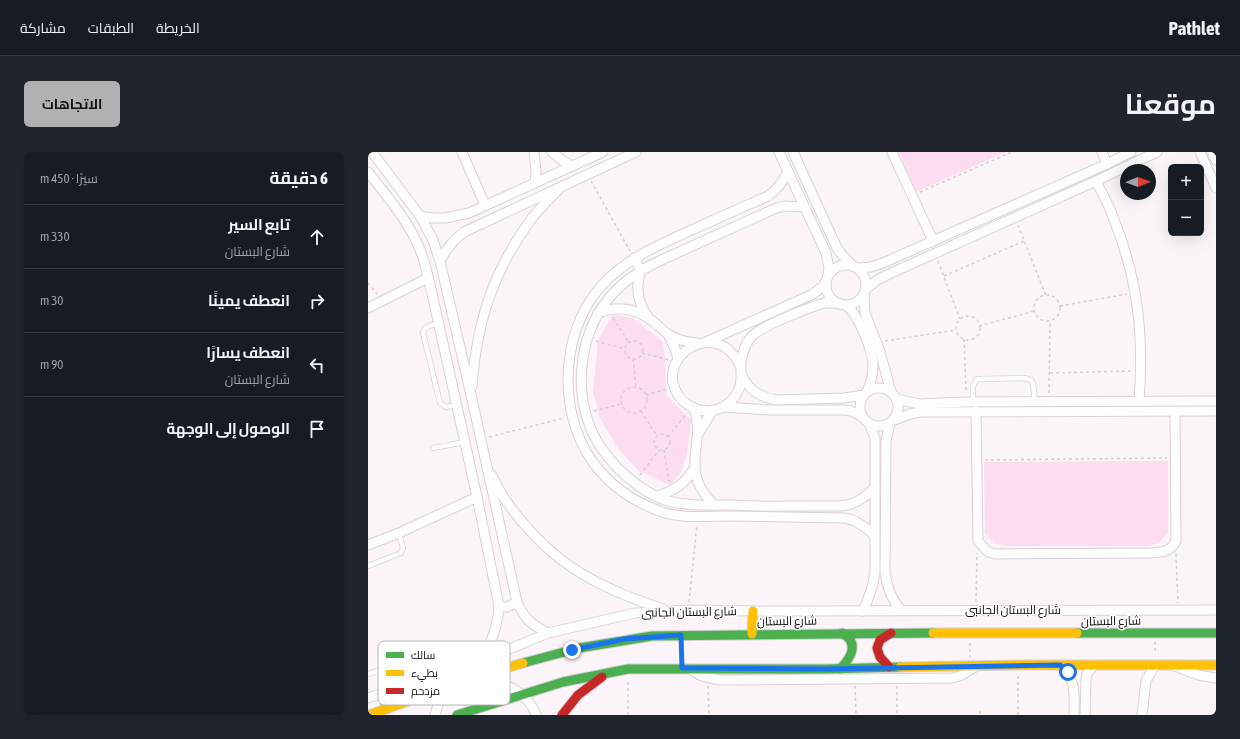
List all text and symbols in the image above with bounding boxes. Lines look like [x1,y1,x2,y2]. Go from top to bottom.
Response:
text: Pathlet [1169,17,1220,39]
text: مشاركة [20,20,66,36]
text: الطبقات [88,20,134,36]
text: الخريطة [156,20,200,36]
button: الاتجاهات [24,81,120,127]
text: موقعنا [1125,88,1216,120]
north arrow [1120,164,1156,200]
map controls [1168,164,1204,236]
button: + [1168,164,1204,200]
text: 6 دقيقة [270,168,328,188]
text: سيرًا · 450 m [40,171,98,186]
button: − [1168,200,1204,236]
text: تابع السير [228,216,290,233]
icon: ahead [306,226,328,248]
text: 330 m [40,229,70,244]
text: شارع البستان [225,244,290,259]
icon: right [306,290,328,312]
text: انعطف يمينًا [208,292,290,309]
text: 30 m [40,293,63,308]
text: انعطف يسارًا [206,344,290,361]
icon: left [306,354,328,376]
text: 90 m [40,357,63,372]
text: شارع البستان [225,372,290,387]
icon: arrive [306,418,328,440]
text: الوصول إلى الوجهة [166,420,290,437]
street label: شارع البستان الجانبى [965,603,1061,618]
street label: شارع البستان الجانبى [641,604,737,621]
street label: شارع البستان [757,613,817,630]
street label: شارع البستان [1081,613,1141,630]
legend [378,641,510,705]
route end [563,641,581,659]
text: سالك [411,649,435,661]
route start [1059,663,1077,681]
text: بطيء [411,667,438,682]
text: مزدحم [411,685,440,699]

